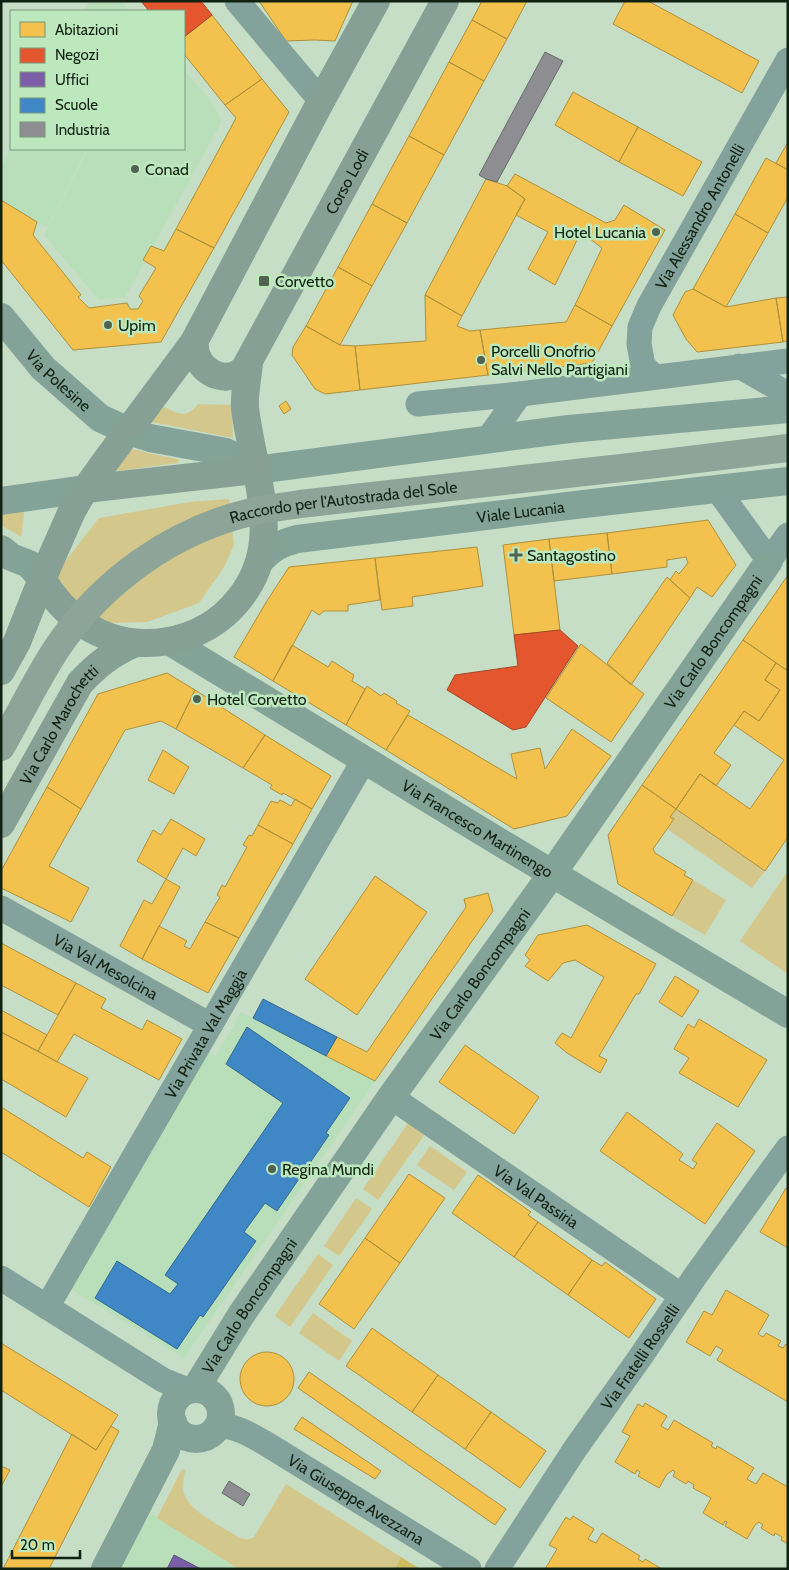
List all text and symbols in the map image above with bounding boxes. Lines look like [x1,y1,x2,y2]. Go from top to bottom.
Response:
legend [10,10,185,150]
text: Abitazioni [55,21,118,39]
text: Negozi [55,46,99,64]
text: Uffici [55,71,89,89]
text: Scuole [55,96,98,114]
text: Industria [55,121,110,139]
street label: Via Alessandro Antonelli [651,140,748,292]
street label: Corso Lodi [321,145,372,217]
place label: Conad [145,160,189,179]
marker: Conad [129,163,141,175]
place label: Hotel Lucania [554,223,646,242]
marker: Hotel Lucania [650,226,662,238]
place label: Corvetto [275,272,334,291]
marker: Corvetto [257,274,271,288]
place label: Upim [118,316,156,335]
marker: Upim [102,319,114,331]
place label: Porcelli Onofrio Salvi Nello Partigiani [491,342,628,379]
street label: Via Polesine [22,346,95,415]
marker: Porcelli Onofrio Salvi Nello Partigiani [475,354,487,366]
street label: Raccordo per l'Autostrada del Sole [227,477,458,527]
street label: Viale Lucania [476,497,566,527]
place label: Santagostino [527,546,616,565]
marker: Santagostino [509,548,523,562]
street label: Via Carlo Boncompagni [660,571,766,712]
street label: Via Carlo Marochetti [16,661,102,788]
place label: Hotel Corvetto [207,690,307,709]
marker: Hotel Corvetto [191,693,203,705]
street label: Via Francesco Martinengo [398,775,557,881]
street label: Via Carlo Boncompagni [426,904,534,1044]
street label: Via Val Mesolcina [50,930,162,1004]
street label: Via Privata Val Maggia [160,965,251,1102]
place label: Regina Mundi [282,1160,374,1179]
street label: Via Val Passiria [490,1161,583,1232]
marker: Regina Mundi [266,1163,278,1175]
street label: Via Carlo Boncompagni [198,1234,301,1377]
street label: Via Fratelli Rosselli [597,1300,683,1413]
street label: Via Giuseppe Avezzana [285,1450,428,1549]
scale bar [12,1528,80,1560]
text: 20 m [20,1536,55,1554]

